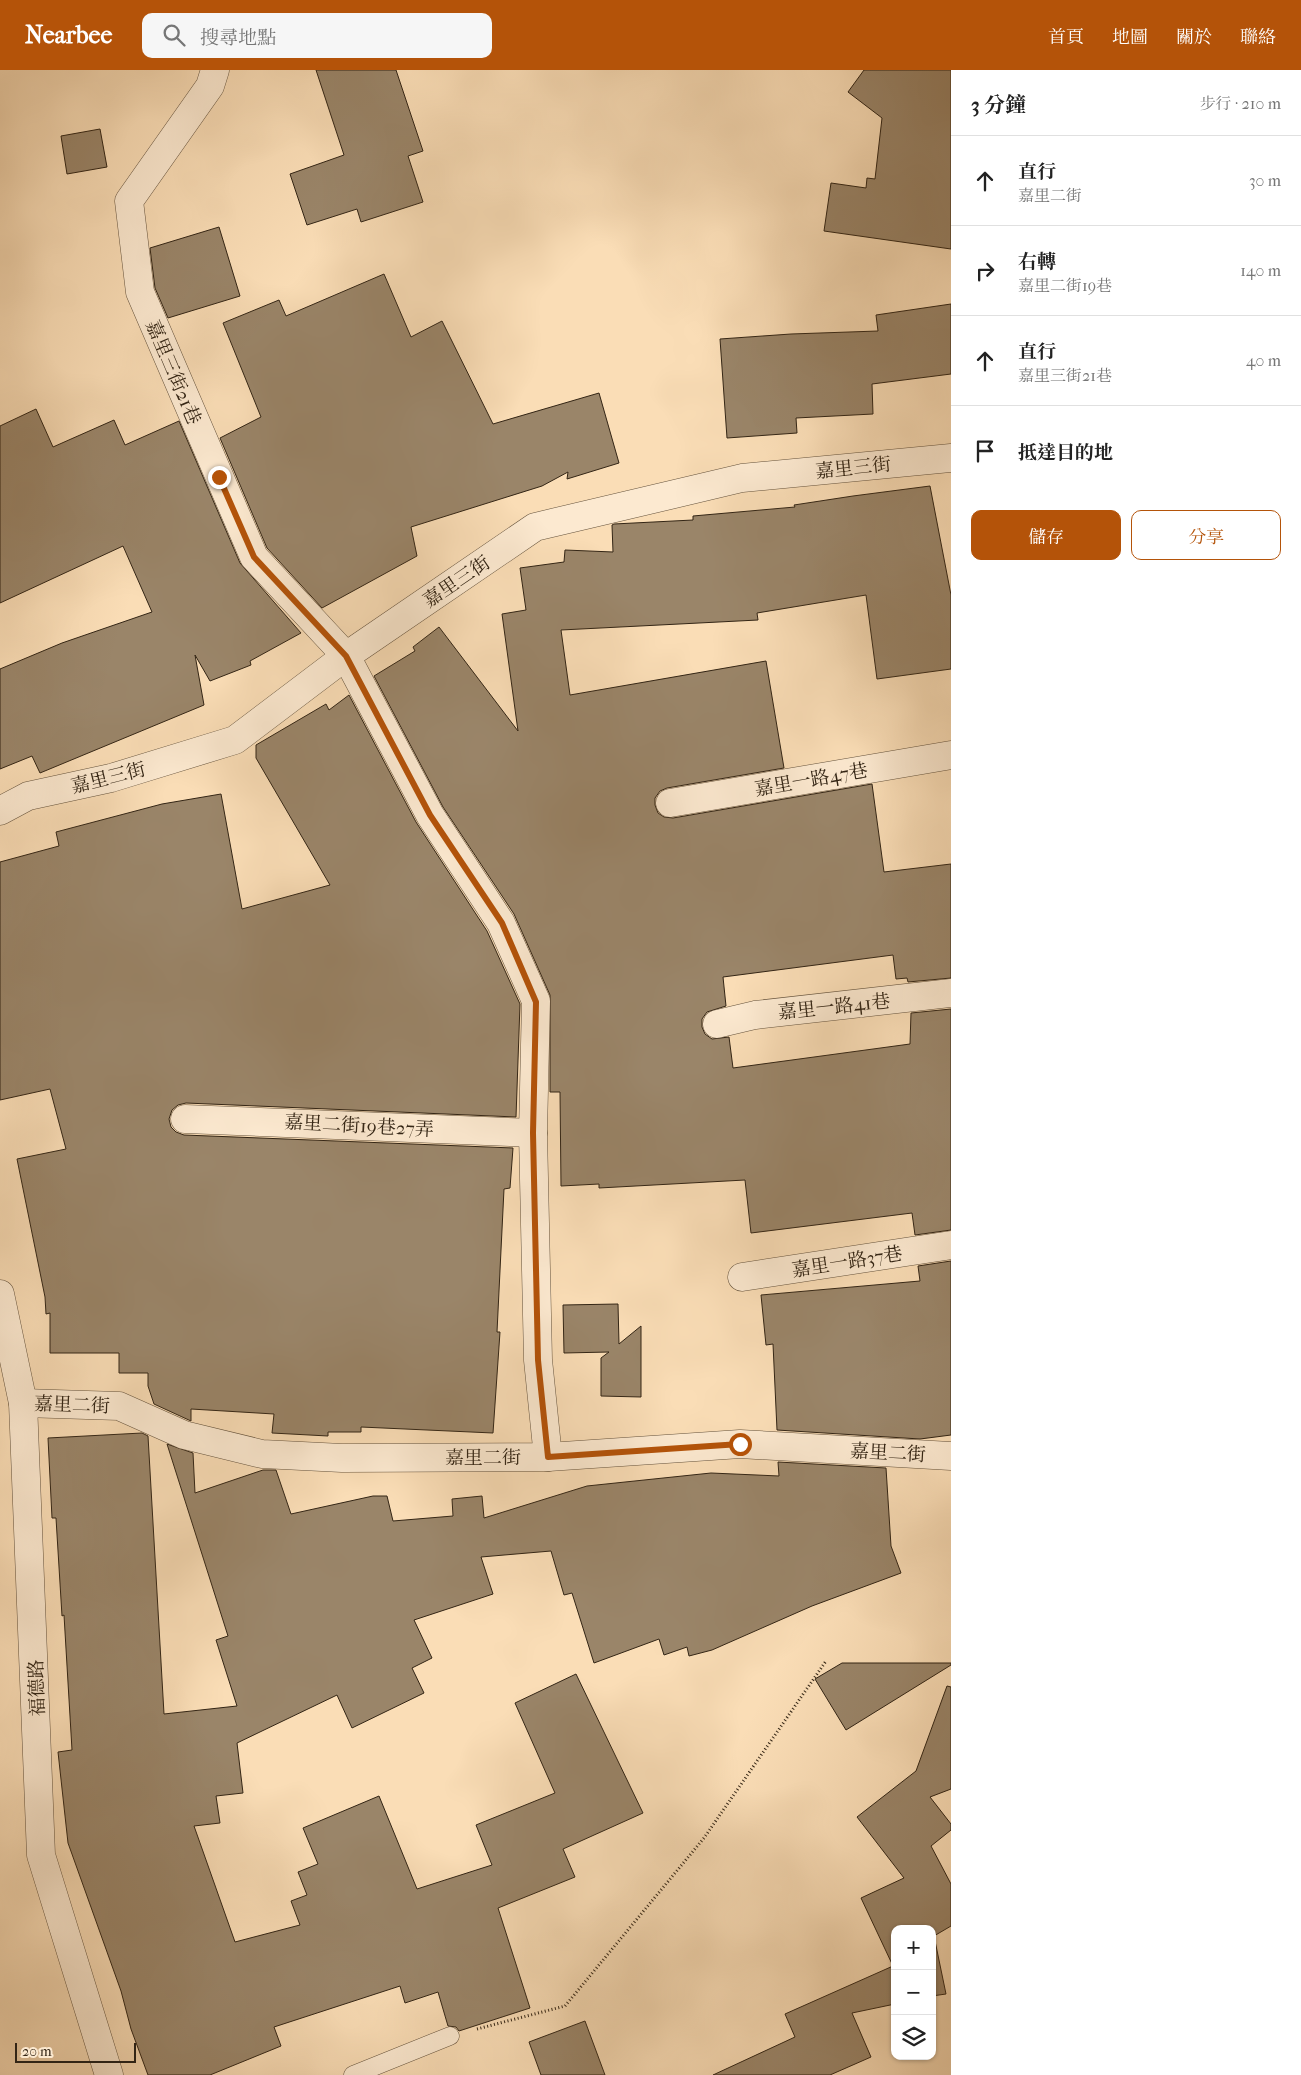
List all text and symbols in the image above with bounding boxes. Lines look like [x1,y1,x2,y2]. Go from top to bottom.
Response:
search box [142,13,492,58]
text: Nearbee [25,21,112,49]
icon: search [160,21,188,49]
text: 搜尋地點 [200,27,276,49]
text: 首頁 [1048,27,1084,48]
text: 地圖 [1112,27,1148,48]
text: 關於 [1176,27,1212,48]
text: 聯絡 [1240,27,1276,48]
text: 3 分鐘 [971,93,1026,117]
text: 步行 · 210 m [1199,94,1281,113]
text: 直行 [1018,161,1056,183]
icon: ahead [971,167,999,195]
text: 30 m [1249,171,1281,190]
text: 嘉里二街 [1018,186,1082,205]
text: 右轉 [1018,251,1056,273]
icon: right [971,257,999,285]
text: 140 m [1240,261,1281,280]
text: 嘉里二街19巷 [1018,276,1112,295]
street label: 嘉里三街21巷 [141,317,205,428]
text: 直行 [1018,341,1056,363]
icon: ahead [971,347,999,375]
text: 40 m [1246,351,1281,370]
text: 嘉里三街21巷 [1018,366,1112,385]
icon: arrive [971,437,999,465]
text: 抵達目的地 [1018,442,1113,464]
street label: 嘉里三街 [814,453,892,483]
route end [208,466,231,489]
button: 儲存 [971,510,1121,560]
button: 分享 [1131,510,1281,560]
street label: 嘉里三街 [419,551,494,612]
street label: 嘉里三街 [69,758,148,798]
street label: 嘉里一路47巷 [753,759,870,801]
street label: 嘉里一路41巷 [777,990,891,1024]
street label: 嘉里二街19巷27弄 [284,1111,434,1141]
street label: 嘉里一路37巷 [790,1242,904,1282]
street label: 嘉里二街 [34,1393,110,1417]
route start [729,1433,752,1456]
street label: 嘉里二街 [849,1440,926,1466]
street label: 嘉里二街 [445,1447,521,1469]
street label: 福德路 [25,1659,49,1717]
map controls [891,1925,936,2060]
button: + [891,1925,936,1970]
button: − [891,1970,936,2015]
button: layers [891,2015,936,2060]
scale bar [15,2040,136,2063]
text: 20 m [22,2043,52,2060]

